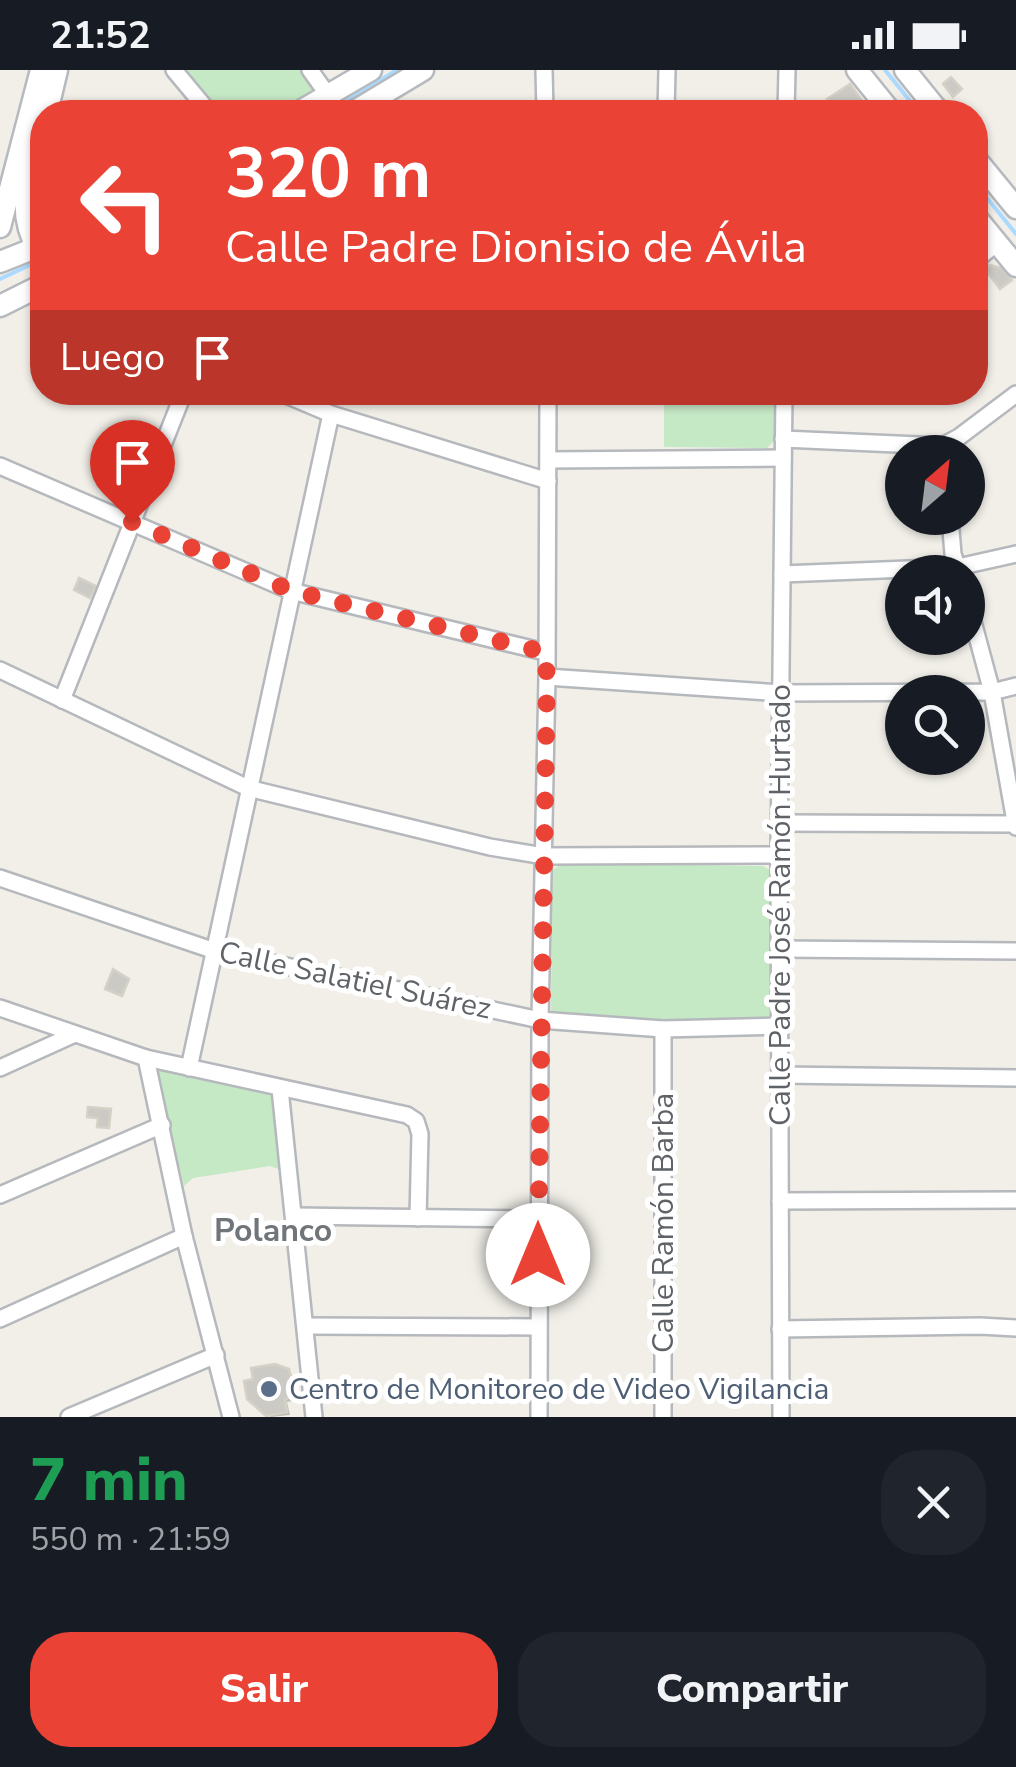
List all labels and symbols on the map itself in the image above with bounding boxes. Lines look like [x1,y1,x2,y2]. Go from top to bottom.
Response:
pin [90,420,175,523]
north arrow [885,435,985,535]
street label: Calle Padre José Ramón Hurtado [760,684,801,1126]
street label: Calle Salatiel Suárez [215,932,495,1029]
street label: Calle Ramón Barba [643,1093,684,1353]
position arrow [486,1203,590,1307]
district label: Polanco [214,1209,332,1252]
place label: Centro de Monitoreo de Video Vigilancia [289,1369,829,1410]
marker: Centro de Monitoreo de Video Vigilancia [258,1378,280,1400]

